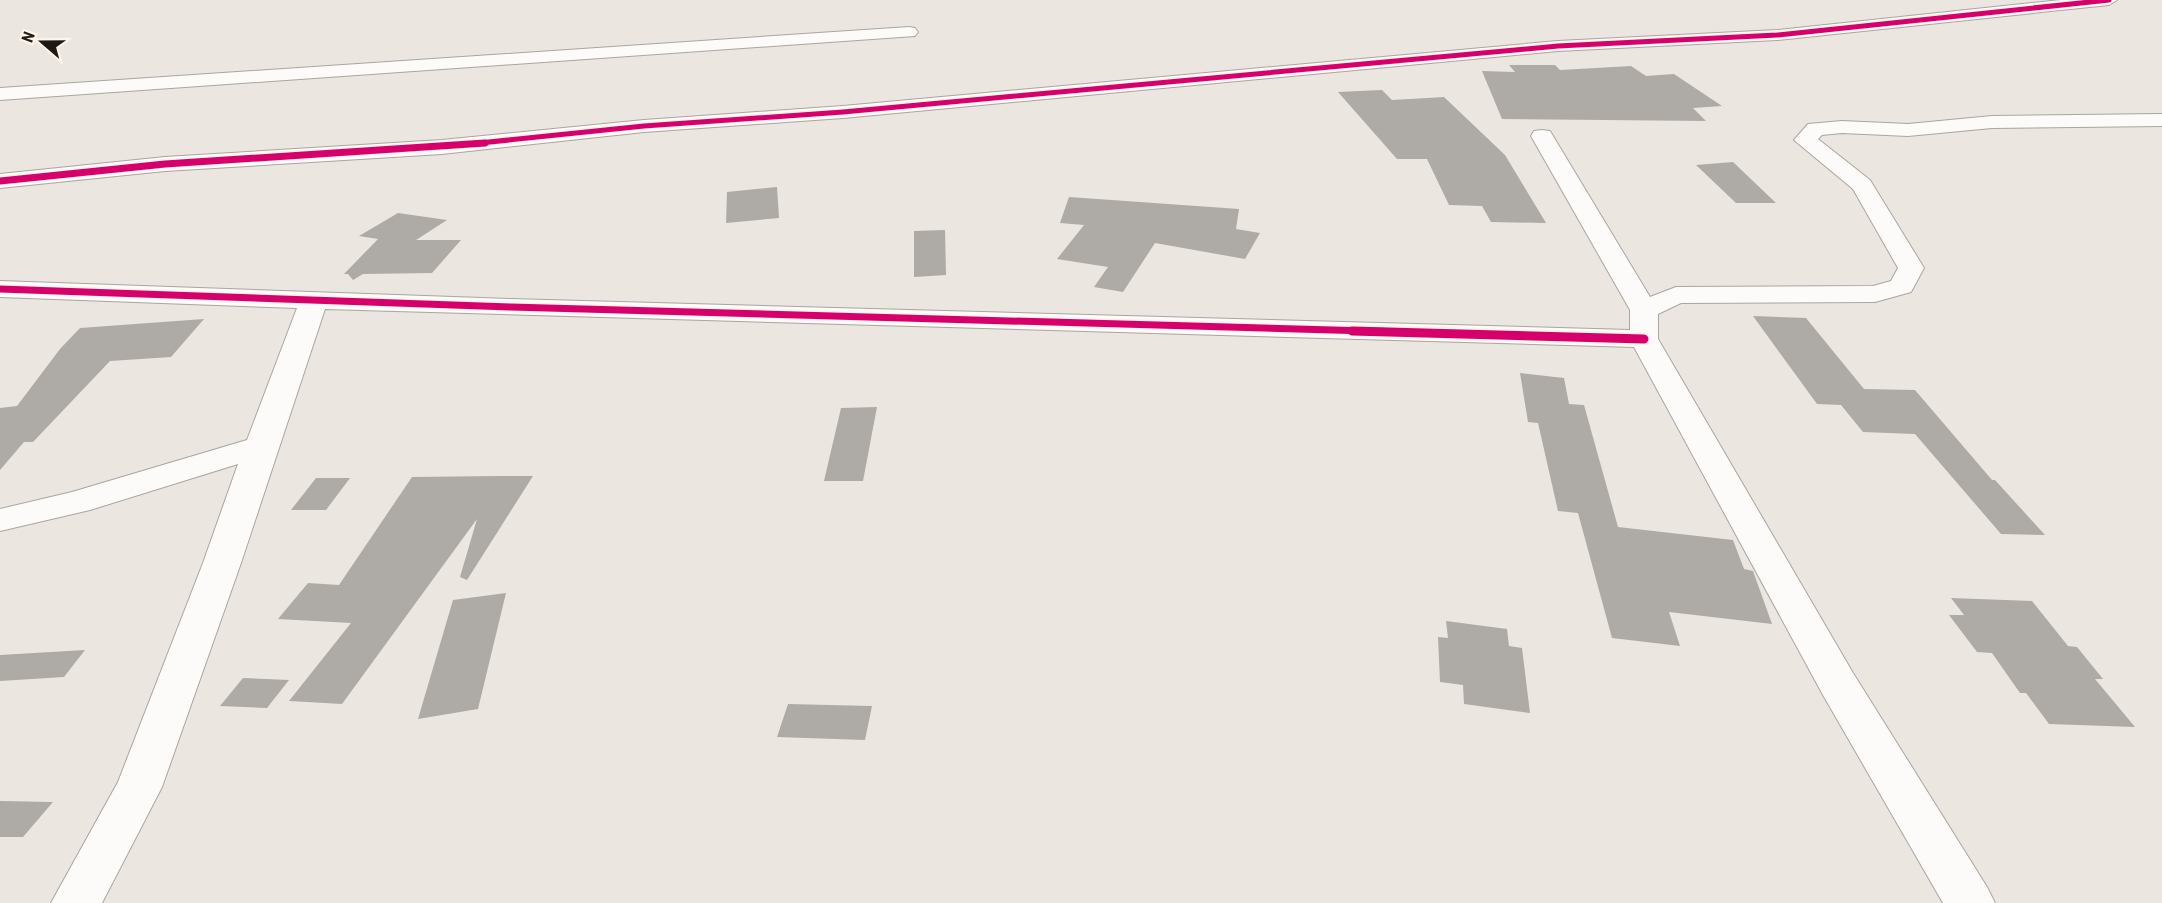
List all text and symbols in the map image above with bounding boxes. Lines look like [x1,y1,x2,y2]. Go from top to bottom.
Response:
north arrow [12,12,72,72]
text: N [18,29,39,45]

